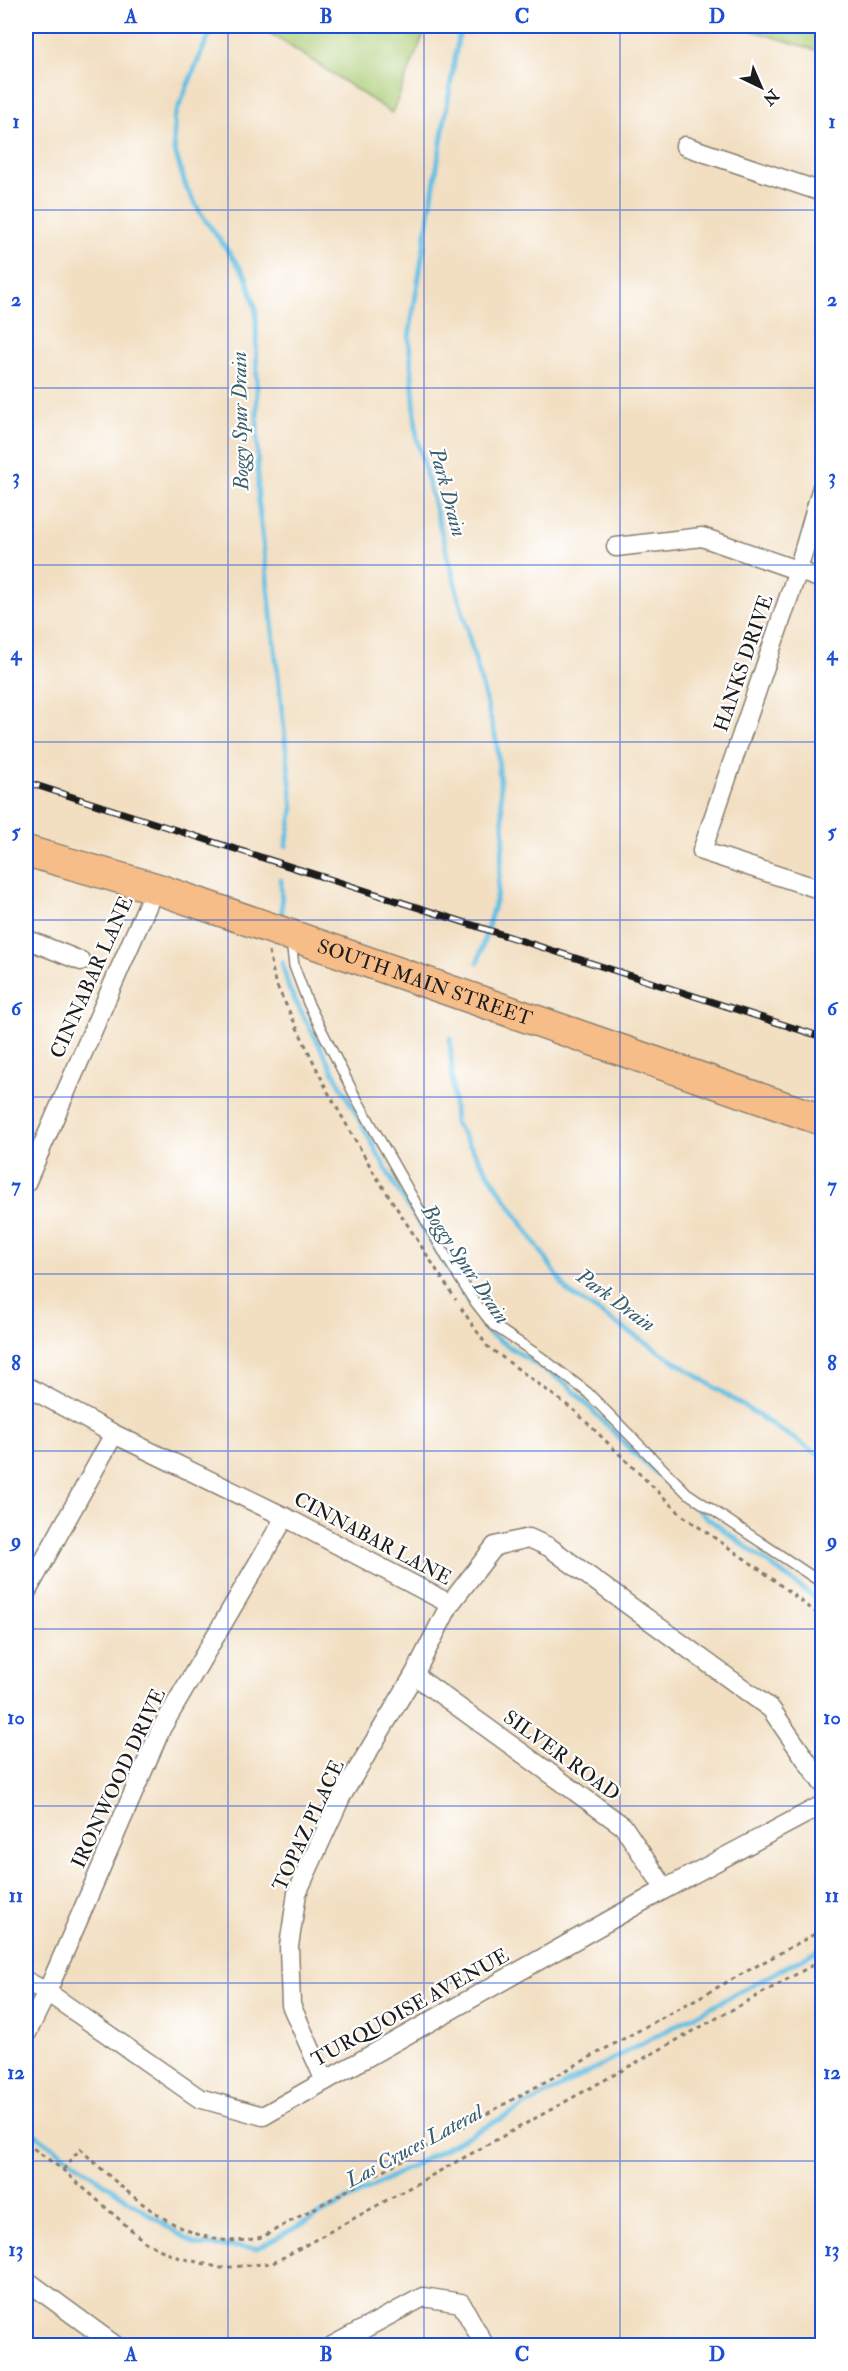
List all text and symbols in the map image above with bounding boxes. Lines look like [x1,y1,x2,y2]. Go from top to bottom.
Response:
text: A [124,4,138,29]
text: B [319,4,333,29]
text: C [515,4,529,29]
text: D [709,4,725,29]
north arrow [731,57,791,117]
text: N [758,84,784,110]
text: 1 [12,109,20,134]
text: 1 [828,109,836,134]
text: 2 [11,287,21,312]
text: 2 [827,287,837,312]
water label: Boggy Spur Drain [226,351,255,492]
water label: Park Drain [422,444,472,540]
text: 3 [12,464,20,489]
text: 3 [828,464,836,489]
street label: HANKS DRIVE [708,591,779,735]
text: 4 [10,641,23,666]
text: 4 [826,641,839,666]
text: 5 [12,819,22,844]
text: 5 [828,819,838,844]
street label: CINNABAR LANE [44,892,138,1062]
street label: SOUTH MAIN STREET [314,933,536,1031]
text: 6 [11,996,23,1021]
text: 6 [827,996,839,1021]
text: 7 [11,1173,21,1198]
text: 7 [827,1173,837,1198]
water label: Boggy Spur Drain [415,1198,516,1329]
water label: Park Drain [570,1262,660,1338]
text: 8 [11,1351,21,1376]
text: 8 [827,1351,837,1376]
street label: CINNABAR LANE [290,1486,456,1591]
text: 9 [9,1528,21,1553]
text: 9 [825,1528,837,1553]
street label: IRONWOOD DRIVE [66,1684,171,1872]
text: 10 [7,1705,25,1730]
street label: SILVER ROAD [498,1705,625,1806]
text: 10 [823,1705,841,1730]
street label: TOPAZ PLACE [267,1756,350,1895]
text: 11 [9,1883,23,1908]
text: 11 [825,1883,839,1908]
street label: TURQUOISE AVENUE [307,1943,513,2072]
text: 12 [7,2060,25,2085]
text: 12 [823,2060,841,2085]
water label: Las Cruces Lateral [340,2098,489,2194]
text: 13 [9,2237,23,2262]
text: 13 [825,2237,839,2262]
text: A [124,2342,138,2367]
text: B [319,2342,333,2367]
text: C [515,2342,529,2367]
text: D [709,2342,725,2367]

